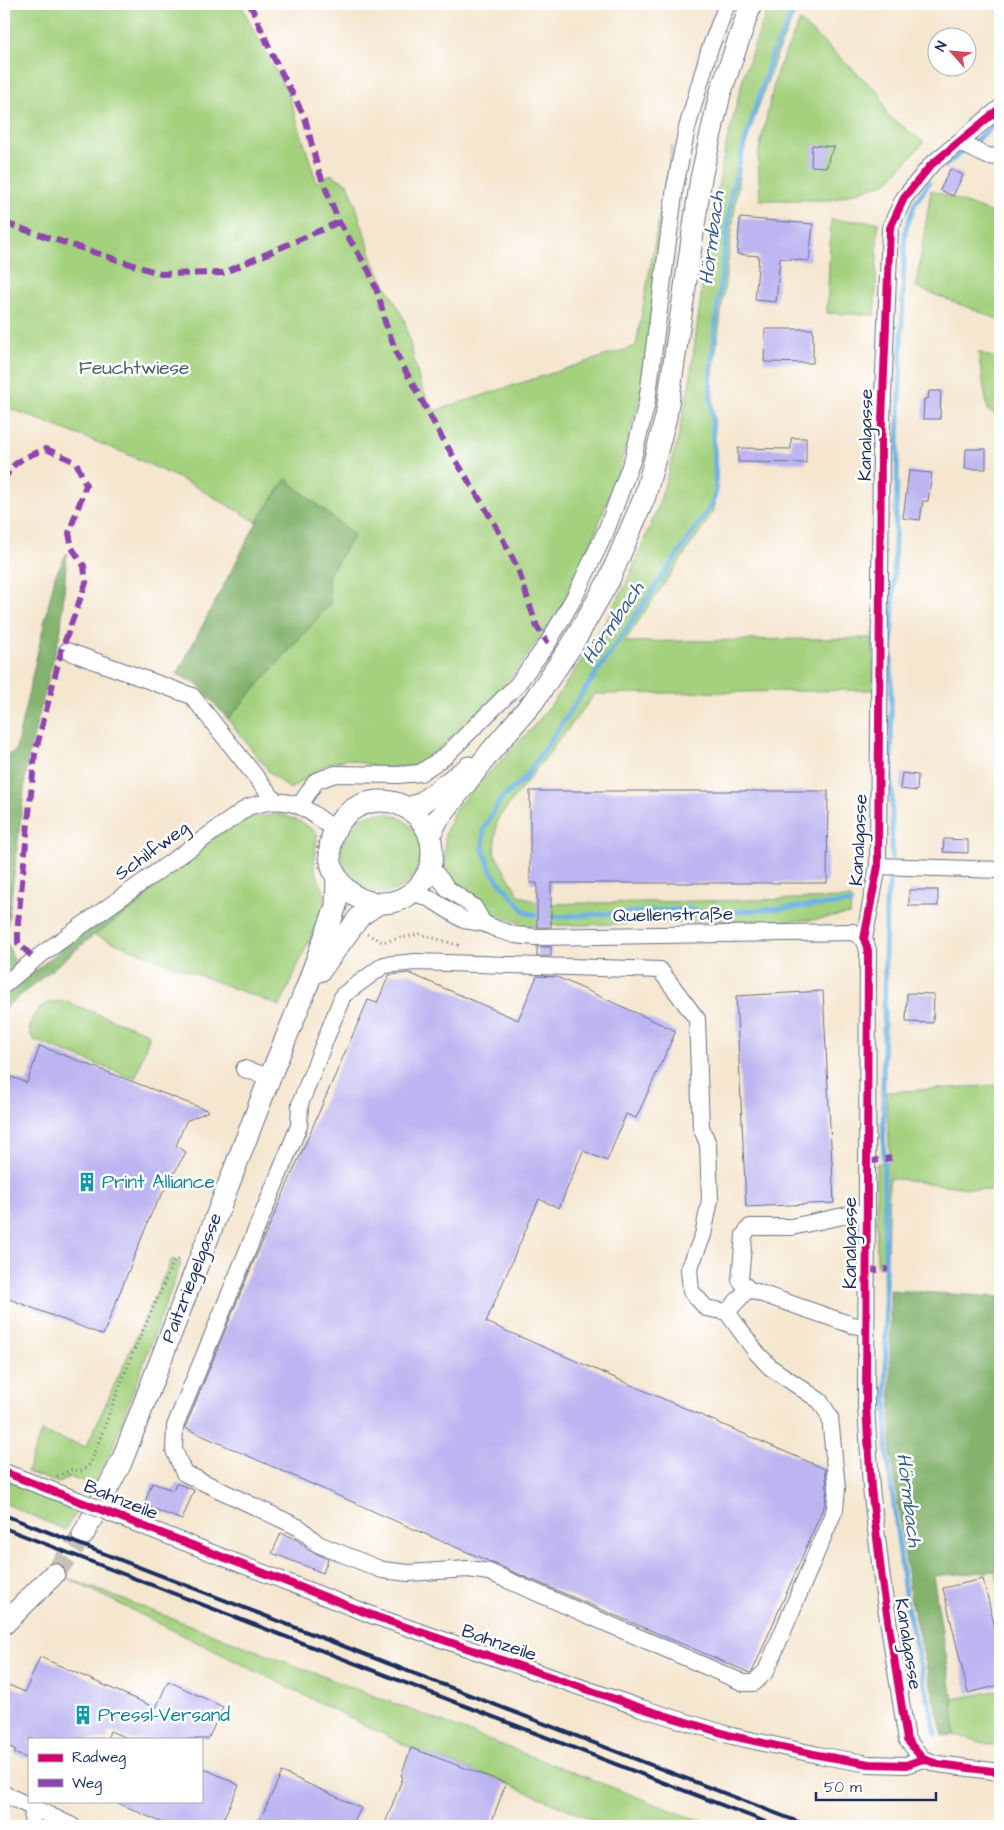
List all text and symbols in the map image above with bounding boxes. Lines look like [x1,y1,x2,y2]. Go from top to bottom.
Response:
north arrow [926,28,976,78]
text: N [930,38,952,55]
water label: Hörmbach [692,189,732,286]
park label: Feuchtwiese [79,355,189,382]
street label: Kanalgasse [852,389,881,481]
water label: Hörmbach [575,575,651,670]
street label: Kanalgasse [843,793,876,887]
street label: Schilfweg [109,815,196,888]
street label: Quellenstraße [613,900,733,930]
place label: Print Alliance [102,1169,215,1196]
building icon: Print Alliance [76,1171,98,1193]
street label: Kanalgasse [837,1197,865,1289]
street label: Paitzriegelgasse [155,1209,230,1347]
water label: Hörmbach [889,1452,929,1549]
street label: Bahnzeile [80,1473,162,1527]
street label: Kanalgasse [886,1596,929,1692]
street label: Bahnzeile [458,1618,540,1668]
place label: Pressl-Versand [98,1702,230,1729]
building icon: Pressl-Versand [72,1704,94,1726]
legend [28,1738,202,1802]
text: Radweg [72,1747,126,1769]
scale bar [816,1770,936,1802]
text: Weg [72,1773,102,1795]
text: 50 m [824,1777,862,1798]

